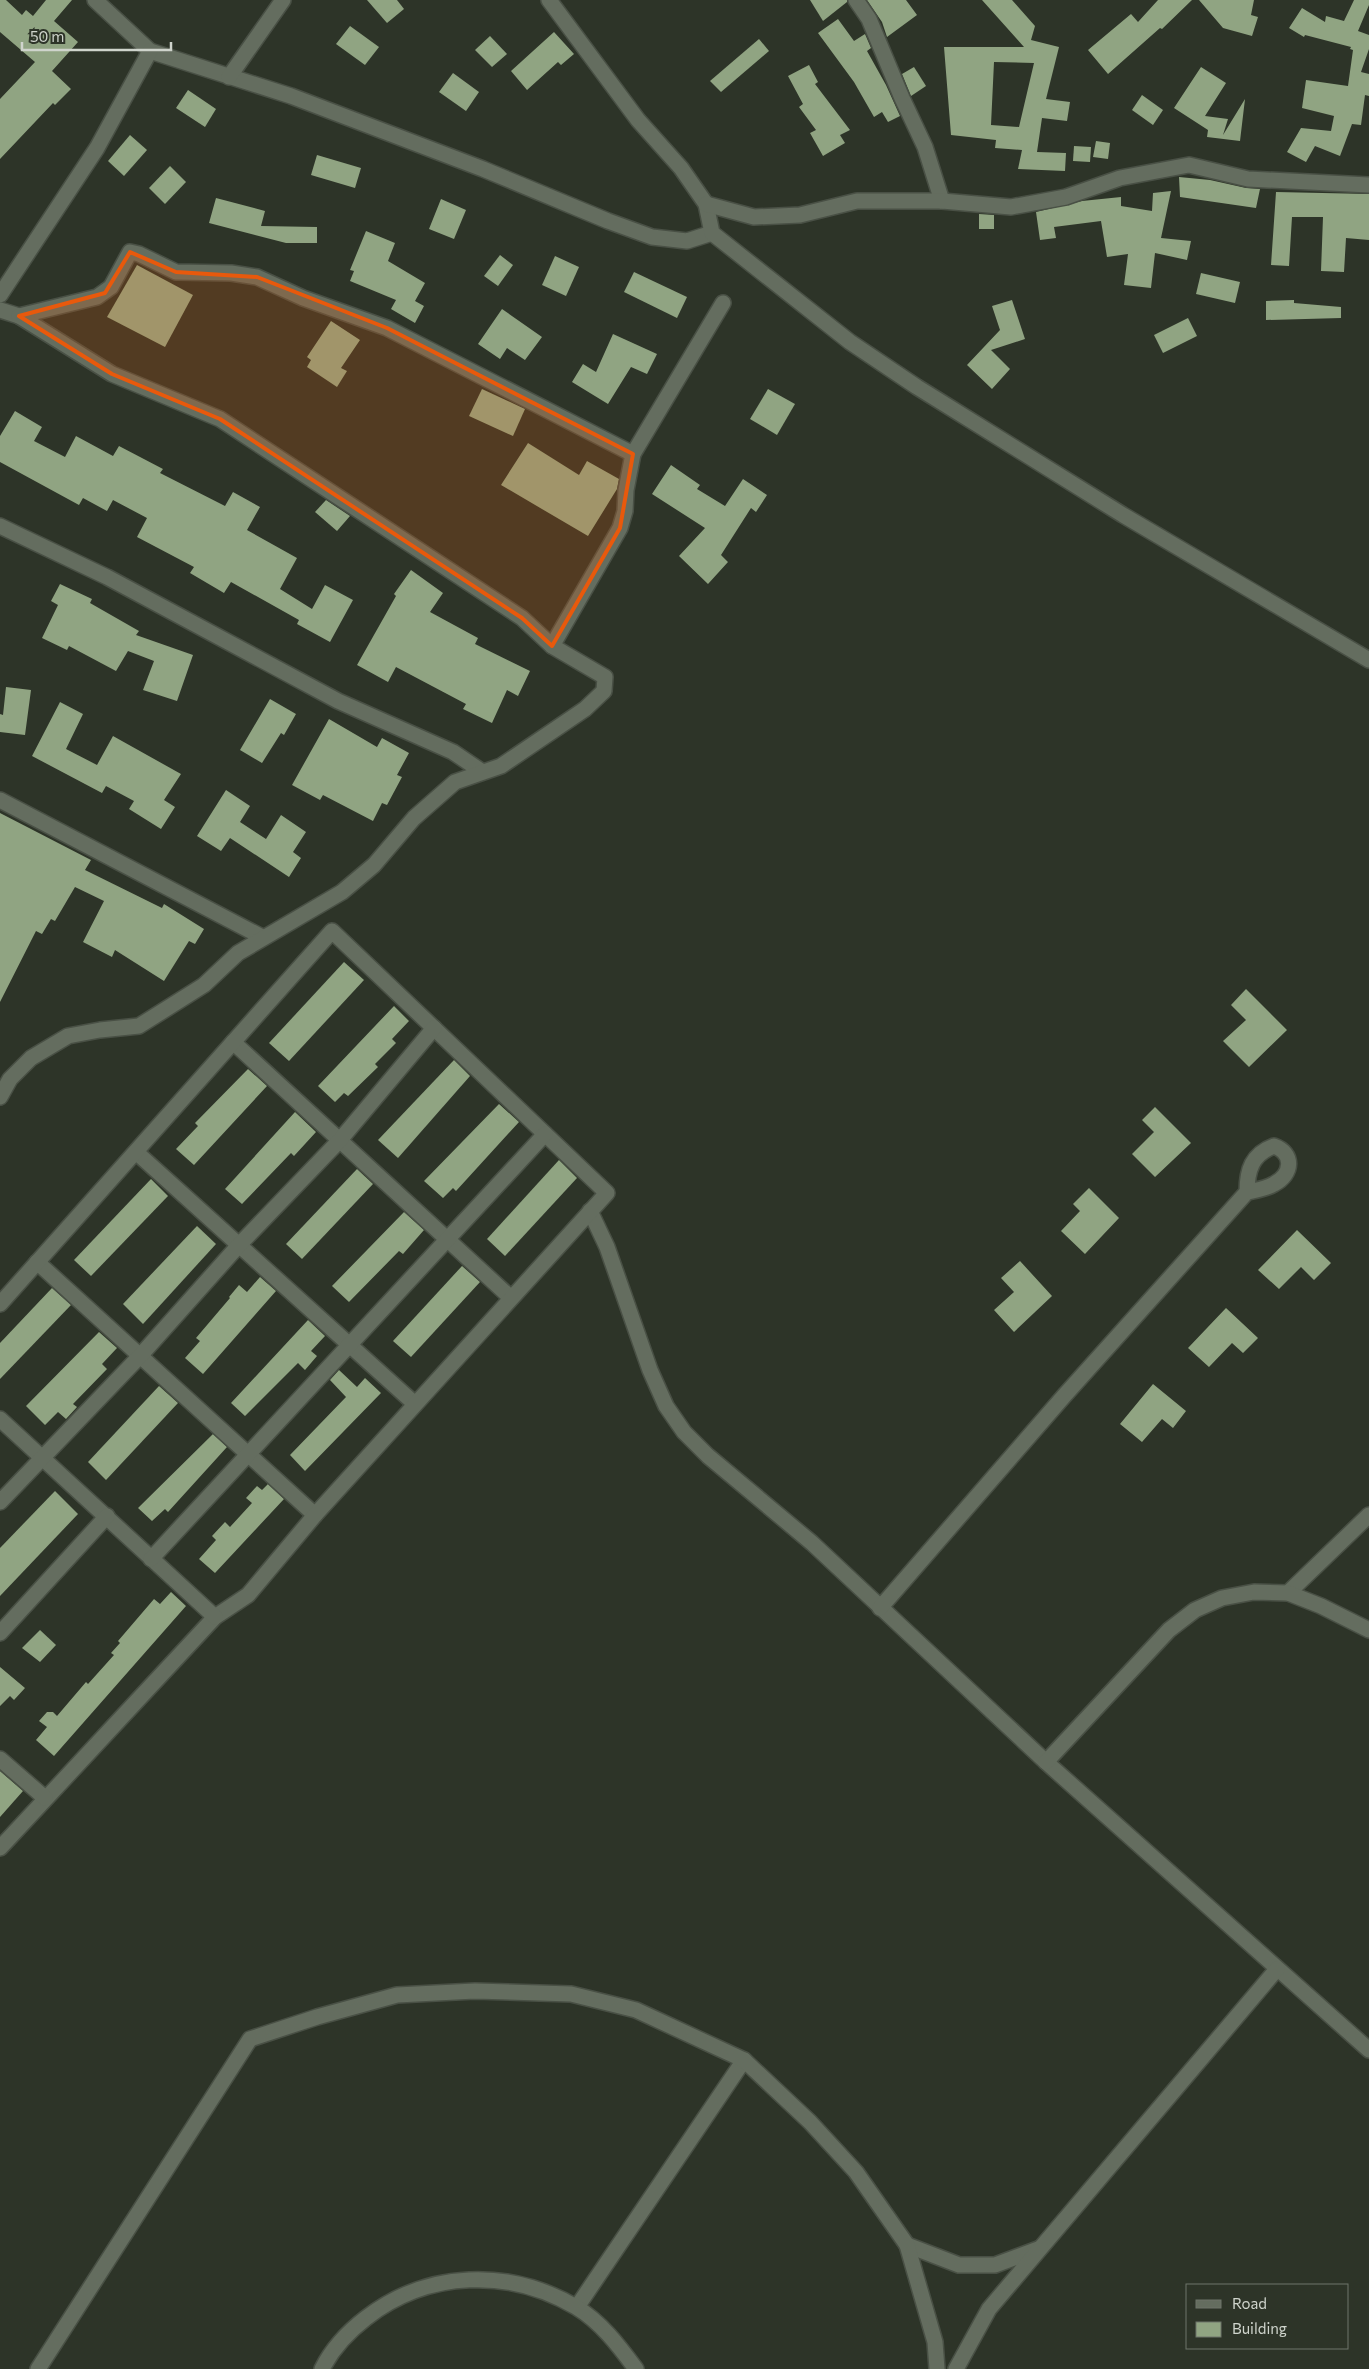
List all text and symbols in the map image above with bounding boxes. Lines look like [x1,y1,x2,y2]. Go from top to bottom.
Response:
scale bar [22,20,171,52]
text: 50 m [30,27,64,45]
legend [1186,2284,1349,2349]
text: Road [1232,2294,1267,2312]
text: Building [1232,2319,1287,2337]

